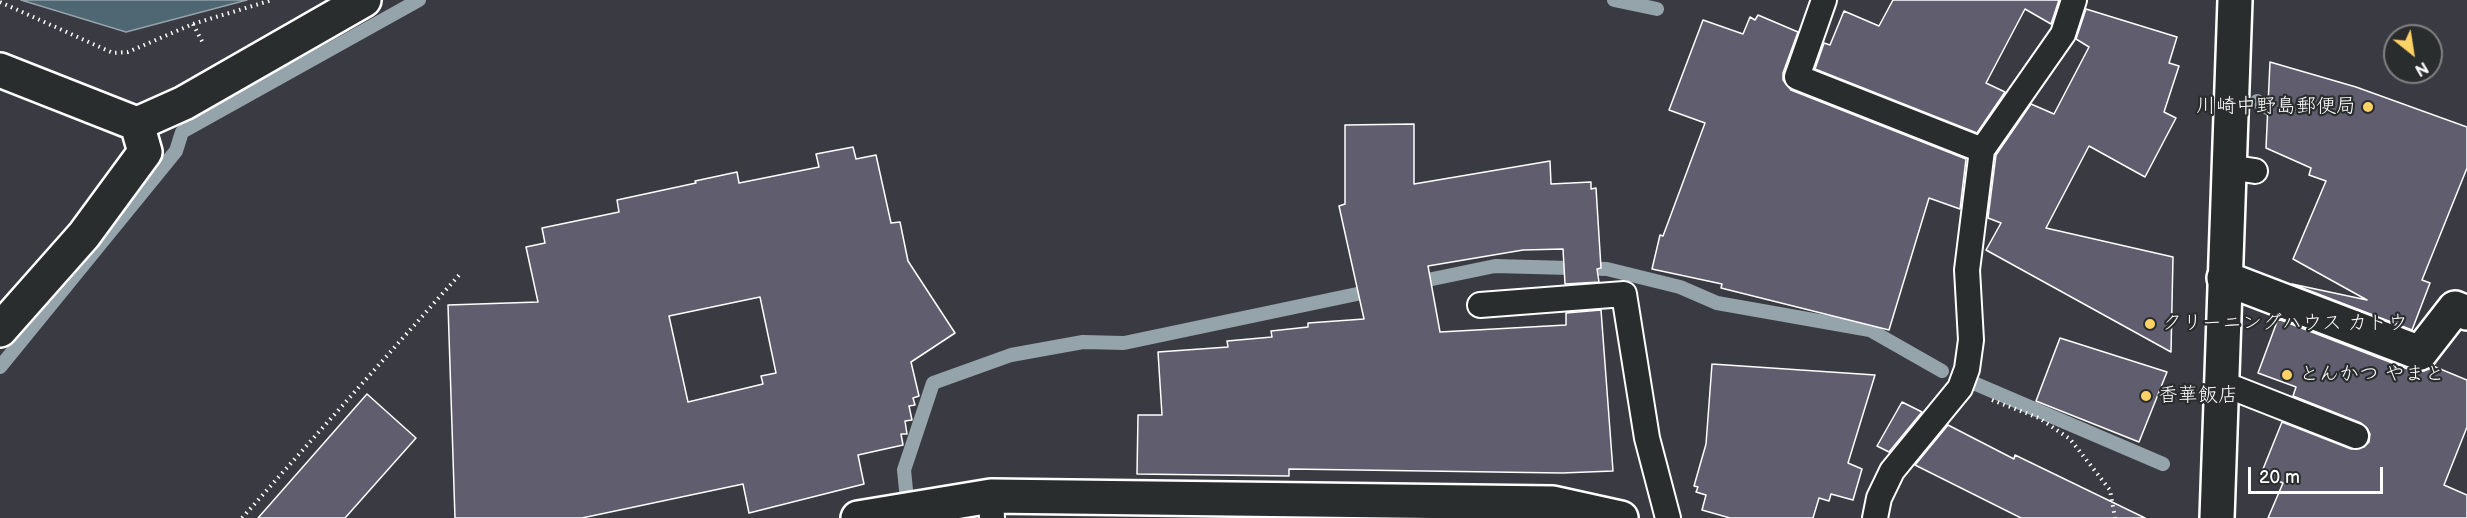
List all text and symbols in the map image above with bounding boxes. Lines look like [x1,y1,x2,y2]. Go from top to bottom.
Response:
north arrow [2383,24,2443,84]
text: N [2411,57,2431,80]
place label: 川崎中野島郵便局 [2196,95,2356,119]
marker: 川崎中野島郵便局 [2361,100,2375,114]
place label: クリーニングハウス カトウ [2162,312,2407,336]
marker: クリーニングハウス カトウ [2143,317,2157,331]
place label: とんかつ やまと [2299,363,2444,387]
marker: とんかつ やまと [2280,368,2294,382]
place label: 香華飯店 [2158,384,2238,408]
marker: 香華飯店 [2139,389,2153,403]
scale bar [2251,455,2386,493]
text: 20 m [2259,467,2300,488]

